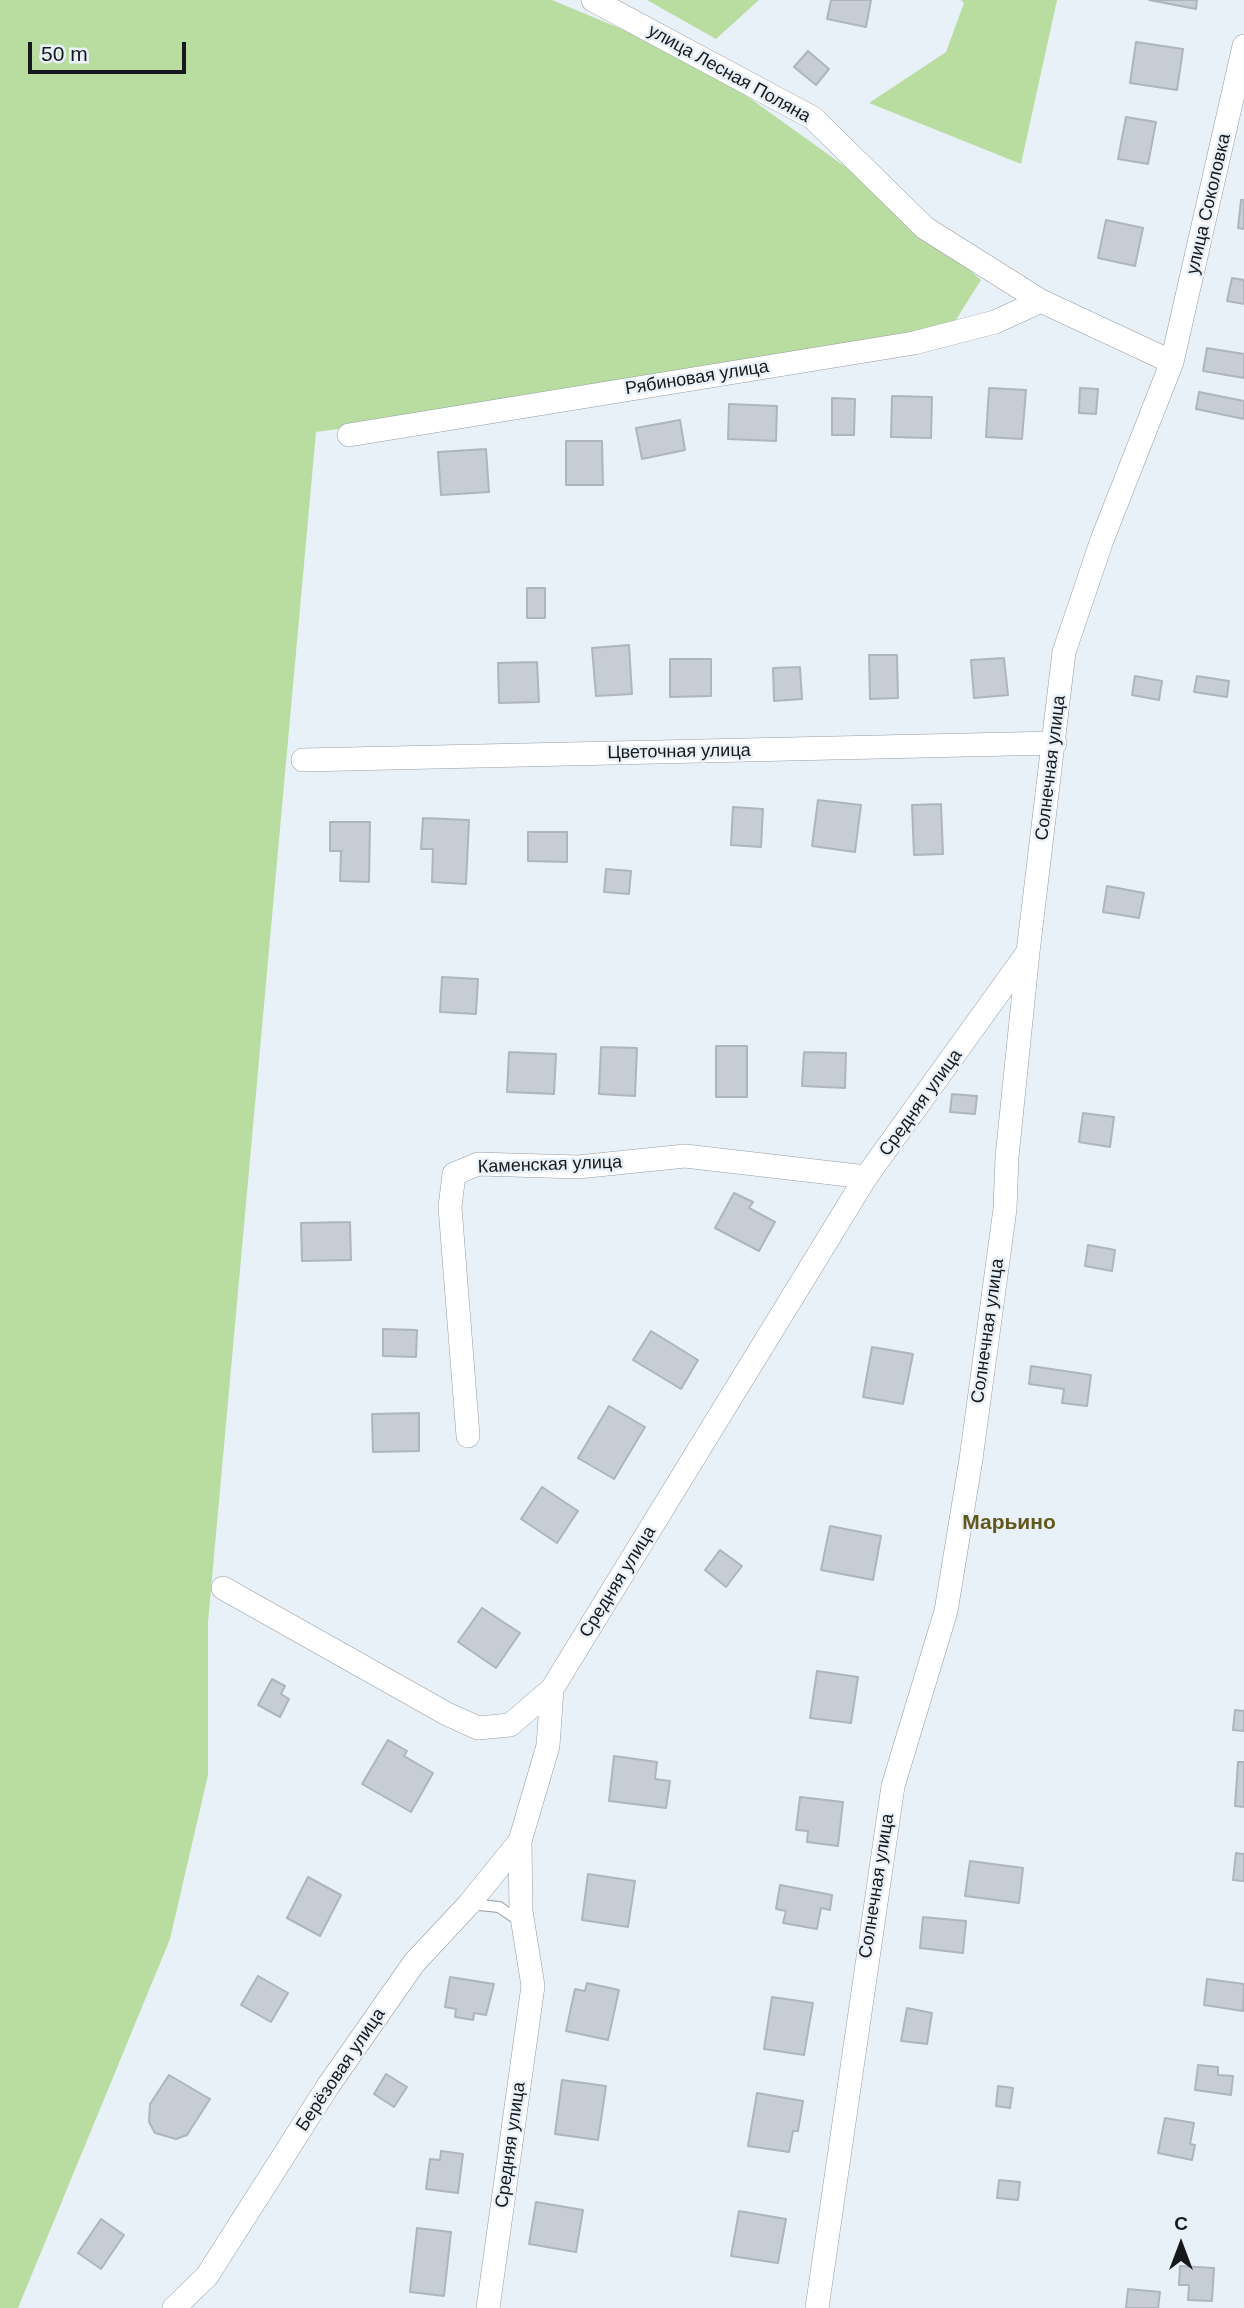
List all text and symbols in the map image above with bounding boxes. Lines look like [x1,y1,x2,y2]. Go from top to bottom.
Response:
street label: улица Лесная Поляна [644,20,814,128]
scale bar [32,28,189,72]
text: 50 m [41,42,88,65]
street label: улица Соколовка [1182,132,1236,276]
street label: Рябиновая улица [624,356,770,400]
street label: Солнечная улица [1031,694,1071,842]
street label: Цветочная улица [607,740,751,764]
street label: Средняя улица [875,1045,967,1161]
street label: Каменская улица [478,1152,622,1178]
street label: Солнечная улица [967,1257,1009,1405]
district label: Марьино [962,1510,1056,1536]
street label: Средняя улица [575,1522,661,1642]
street label: Солнечная улица [855,1812,899,1960]
street label: Берёзовая улица [292,2004,390,2136]
street label: Средняя улица [491,2081,531,2209]
north arrow [1146,2210,1216,2280]
text: С [1174,2213,1188,2234]

